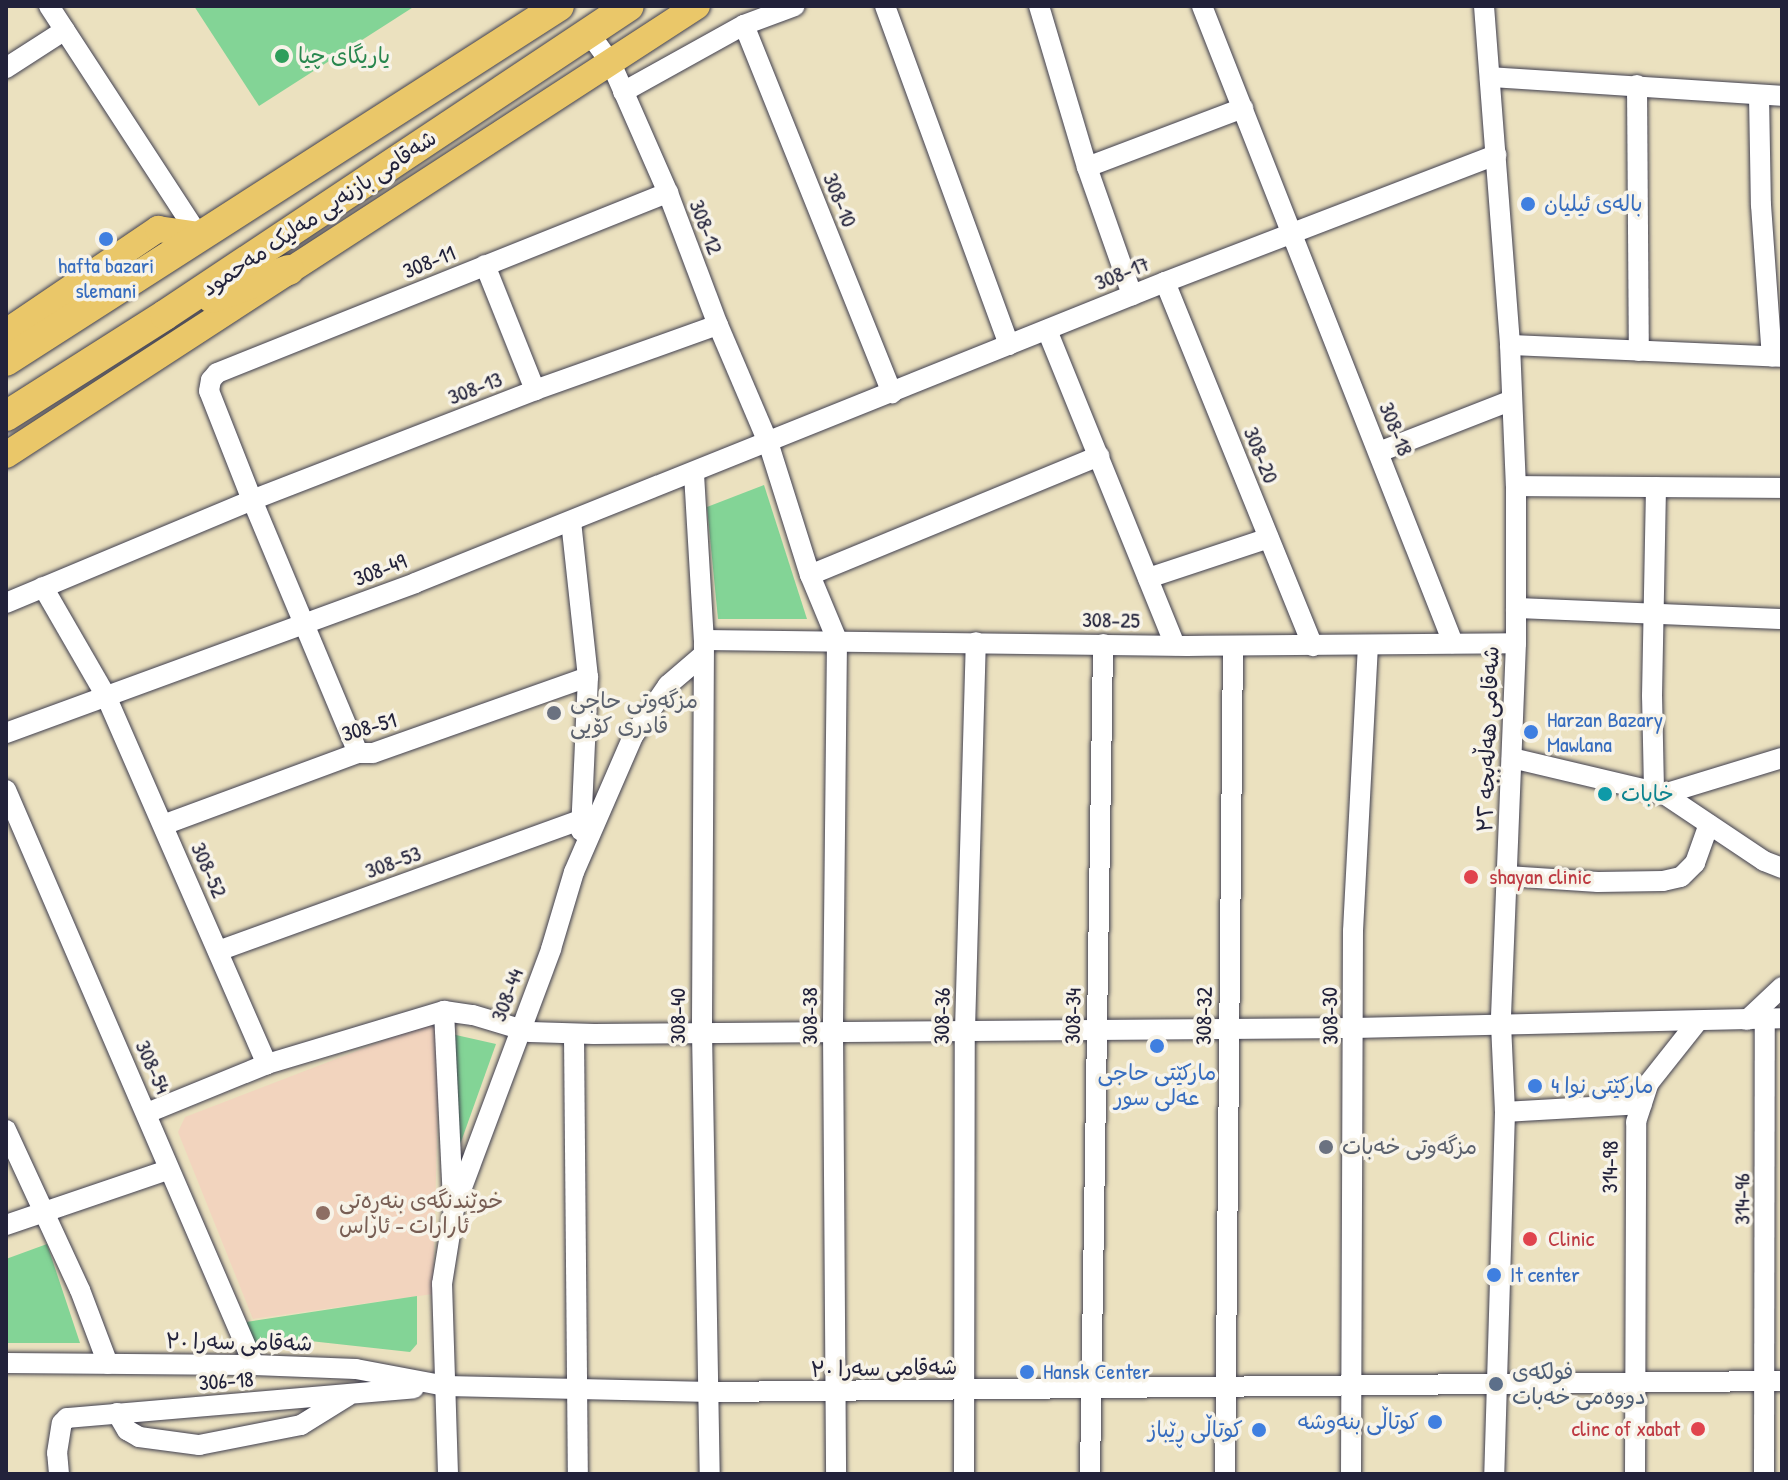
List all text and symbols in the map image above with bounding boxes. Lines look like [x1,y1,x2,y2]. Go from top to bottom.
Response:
place label: یاریگای چیا [298,43,390,69]
marker: یاریگای چیا [273,47,291,65]
street label: شەقامی بازنەیی مەلیک مەحمود [197,124,441,302]
street label: 308-10 [817,169,863,231]
place label: بالەی ئیلیان [1544,191,1643,217]
marker: بالەی ئیلیان [1519,195,1537,213]
street label: 308-12 [684,196,728,258]
marker: hafta bazari slemani [97,230,115,248]
street label: 308-11 [399,240,459,284]
street label: 308-17 [1091,250,1153,296]
place label: hafta bazari slemani [58,252,154,304]
street label: 308-13 [444,366,506,410]
street label: 308-18 [1373,398,1419,460]
street label: 308-20 [1238,423,1284,487]
street label: 308-49 [350,548,410,592]
street label: 308-25 [1082,606,1140,634]
street label: شەقامی هەڵەبجە ٣٢ [1472,645,1504,833]
place label: مزگەوتی حاجی قادری کۆیی [570,687,698,738]
marker: مزگەوتی حاجی قادری کۆیی [545,704,563,722]
place label: Harzan Bazary Mawlana [1547,706,1663,758]
street label: 308-51 [339,707,399,747]
marker: Harzan Bazary Mawlana [1522,723,1540,741]
place label: خابات [1621,781,1674,807]
marker: خابات [1596,785,1614,803]
street label: 308-52 [185,838,233,902]
street label: 308-53 [362,840,424,884]
place label: shayan clinic [1489,864,1591,890]
marker: shayan clinic [1460,866,1482,888]
street label: 308-44 [485,965,529,1025]
street label: 308-38 [797,987,823,1045]
street label: 308-36 [928,987,956,1045]
street label: 308-32 [1190,987,1218,1045]
street label: 308-30 [1316,987,1344,1045]
street label: 308-40 [665,988,691,1044]
street label: 308-34 [1059,988,1087,1044]
street label: 308-54 [130,1036,176,1098]
marker: مارکێتی حاجی عەلی سور [1148,1037,1166,1055]
place label: مارکێتی حاجی عەلی سور [1098,1059,1216,1110]
place label: مارکێتی نوا 4 [1551,1073,1654,1099]
marker: مارکێتی نوا 4 [1526,1077,1544,1095]
place label: مزگەوتی خەبات [1342,1134,1477,1160]
marker: مزگەوتی خەبات [1317,1138,1335,1156]
street label: 314-98 [1596,1140,1624,1194]
street label: 314-96 [1729,1173,1755,1225]
place label: خوێندنگەی بنەڕەتی ئارارات - ئاراس [339,1187,503,1238]
marker: خوێندنگەی بنەڕەتی ئارارات - ئاراس [314,1204,332,1222]
place label: Clinic [1548,1226,1594,1252]
marker: Clinic [1519,1228,1541,1250]
place label: It center [1510,1262,1580,1288]
marker: It center [1485,1266,1503,1284]
street label: شەقامی سەرا ٣٠ [165,1328,313,1356]
street label: شەقامی سەرا ٣٠ [810,1354,958,1382]
place label: فولکه‌ی دووه‌می خه‌بات [1512,1358,1646,1410]
place label: Hansk Center [1043,1359,1150,1385]
marker: Hansk Center [1018,1363,1036,1381]
street label: 306-18 [198,1366,254,1396]
marker: فولکه‌ی دووه‌می خه‌بات [1487,1375,1505,1393]
place label: کوتاڵی بنەوشە [1298,1409,1419,1435]
marker: کوتاڵی بنەوشە [1426,1413,1444,1431]
place label: clinc of xabat [1572,1416,1680,1442]
place label: کوتاڵی ڕێباز [1148,1417,1243,1443]
marker: clinc of xabat [1687,1418,1709,1440]
marker: کوتاڵی ڕێباز [1250,1421,1268,1439]

